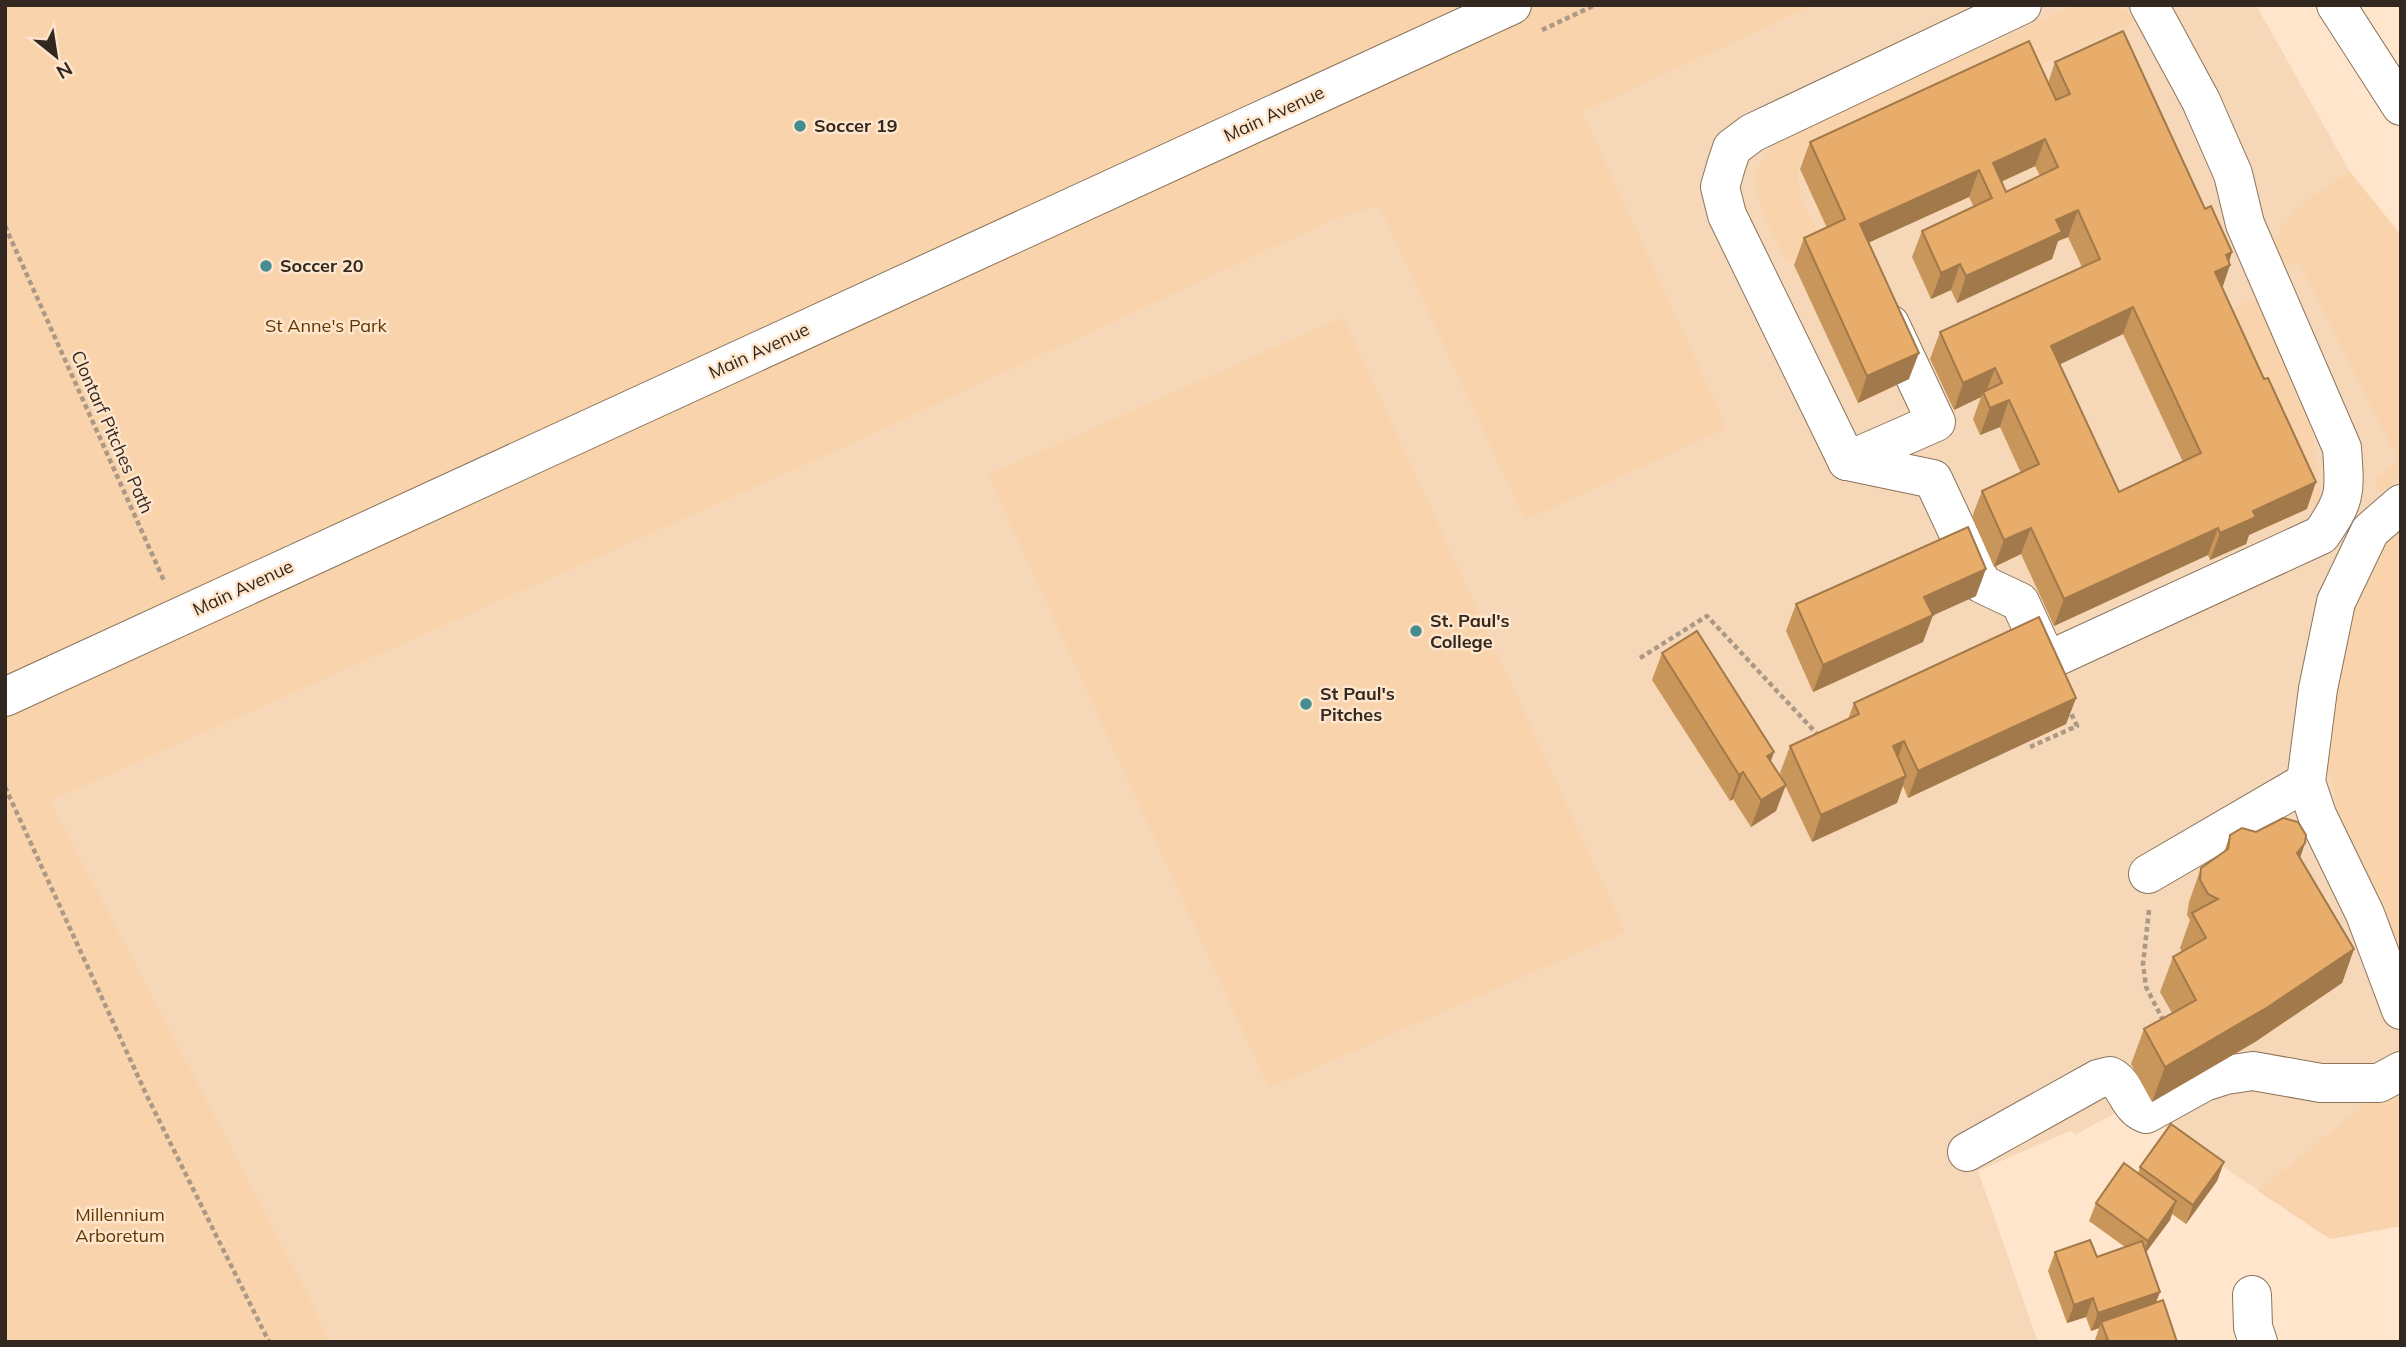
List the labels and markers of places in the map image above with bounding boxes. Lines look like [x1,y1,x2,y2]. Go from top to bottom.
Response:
place label: Soccer 19 [814,114,898,137]
marker: Soccer 19 [792,118,808,134]
place label: Soccer 20 [280,254,364,277]
marker: Soccer 20 [258,258,274,274]
place label: St. Paul's College [1430,609,1510,653]
marker: St. Paul's College [1408,623,1424,639]
place label: St Paul's Pitches [1320,682,1395,726]
marker: St Paul's Pitches [1298,696,1314,712]

